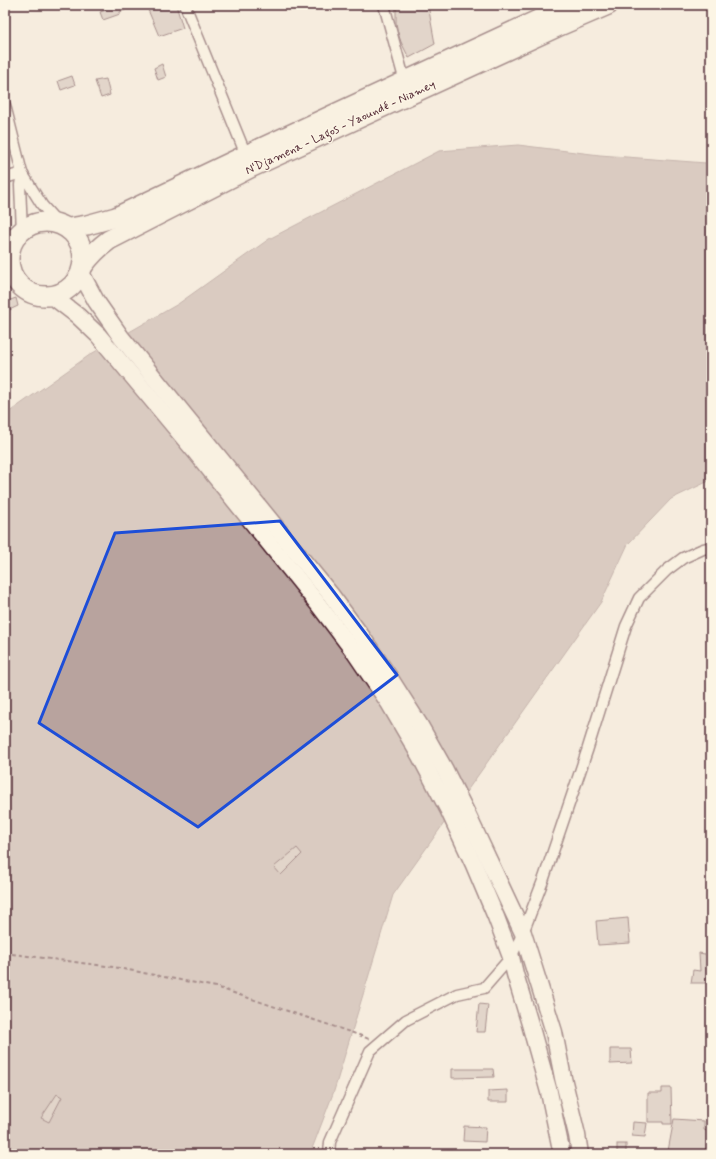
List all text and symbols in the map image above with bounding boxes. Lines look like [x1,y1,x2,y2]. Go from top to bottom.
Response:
street label: N'Djamena - Lagos - Yaoundé - Niamey [243,77,438,180]

